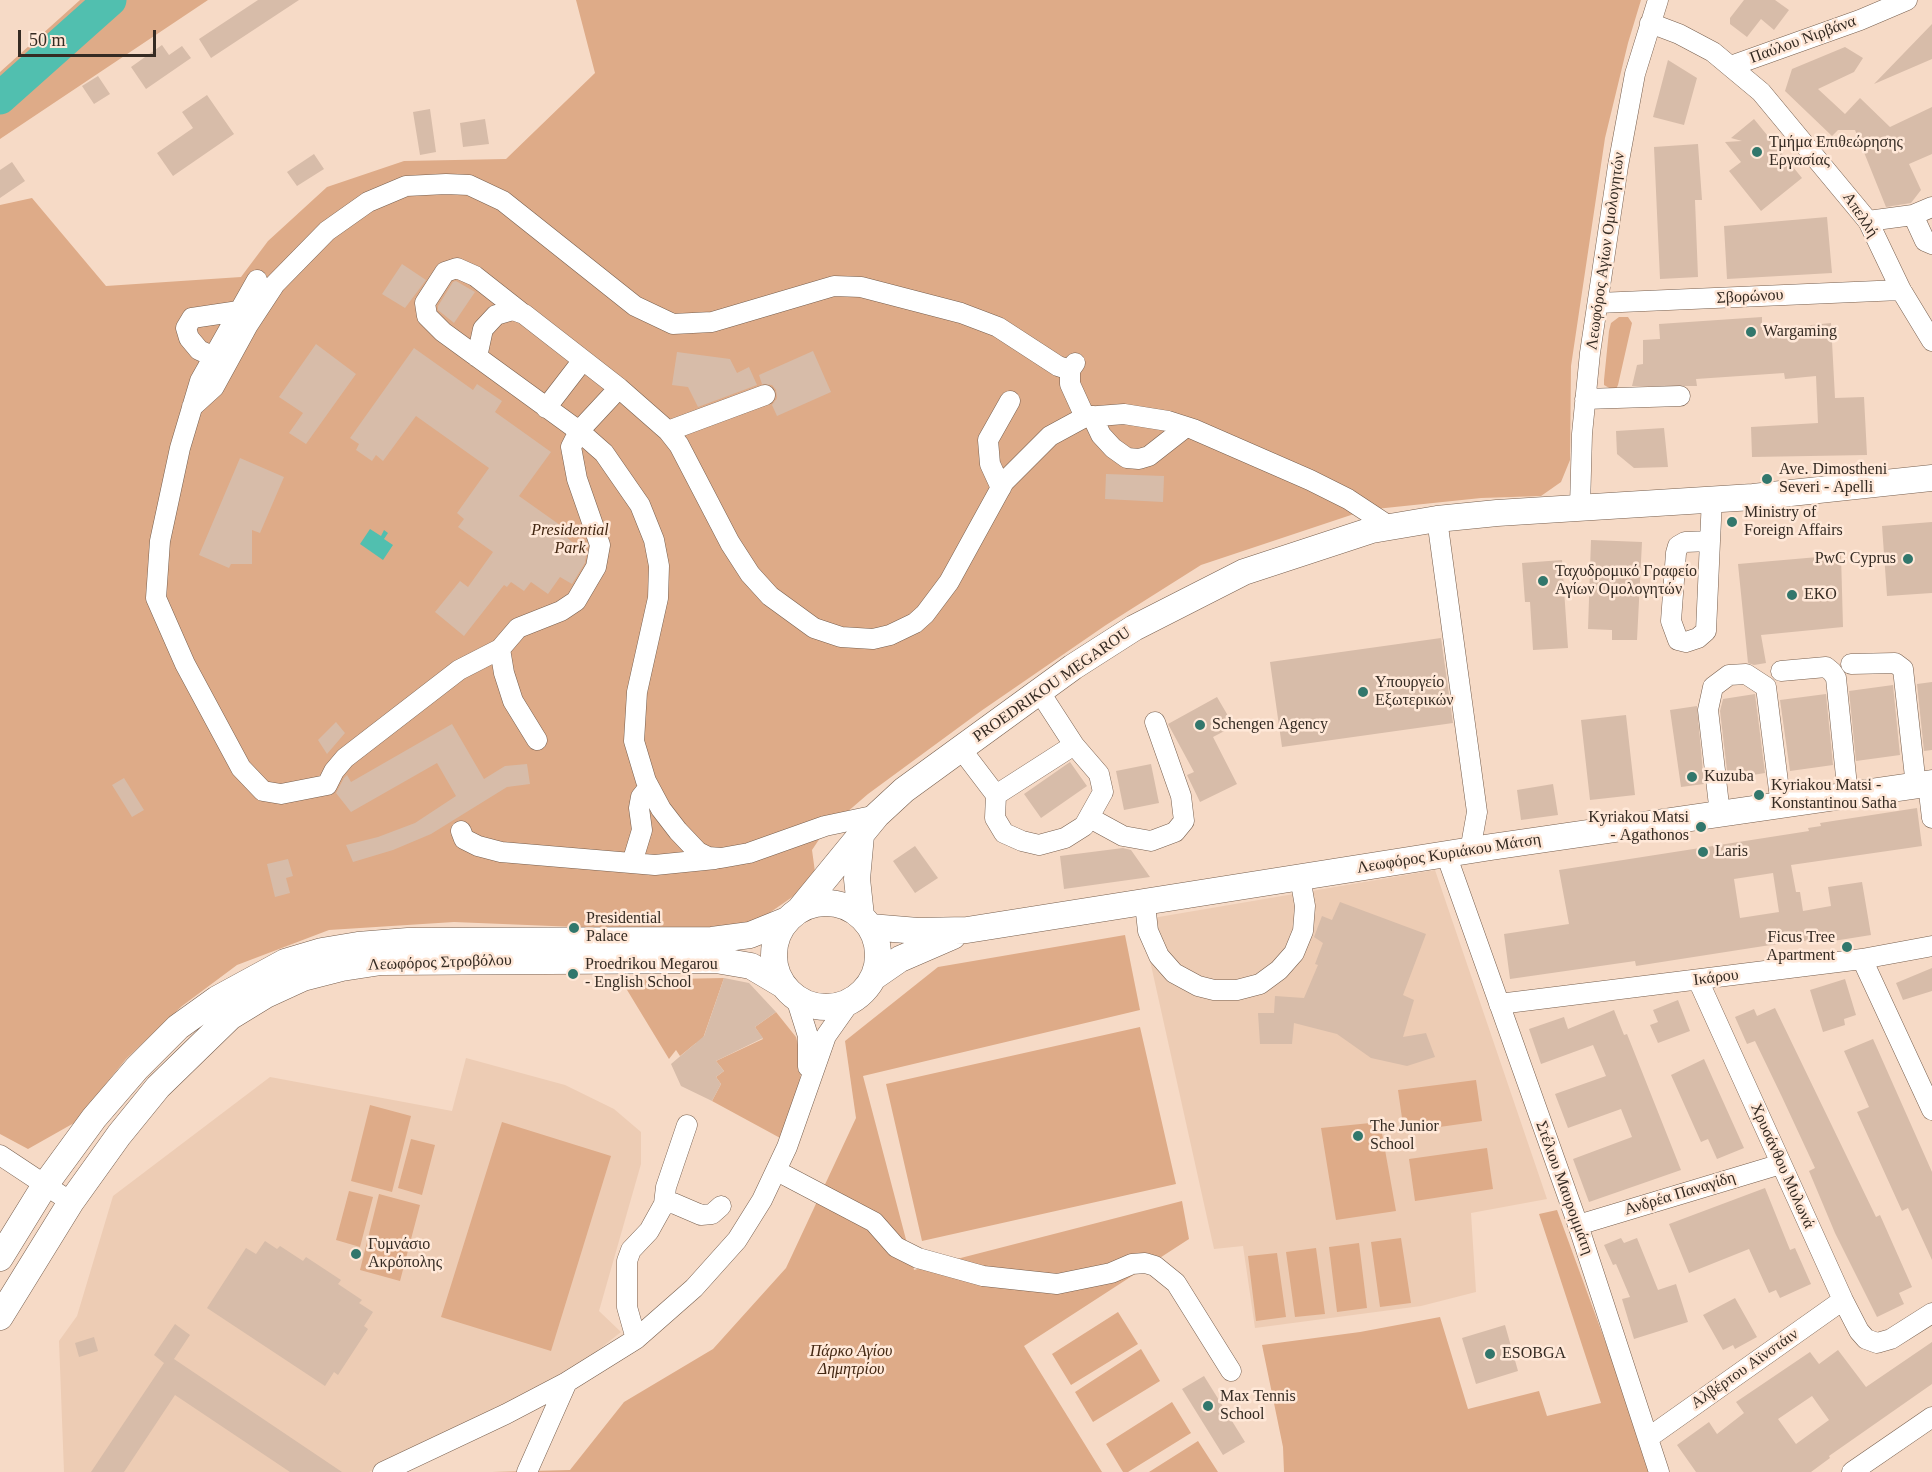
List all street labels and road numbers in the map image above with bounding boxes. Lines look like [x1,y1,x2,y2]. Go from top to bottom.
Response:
street label: Παύλου Νιρβάνα [1747,12,1859,68]
street label: Λεωφόρος Αγίων Ομολογητών [1583,151,1629,351]
street label: Απελλή [1838,189,1882,241]
street label: Σβορώνου [1716,286,1784,308]
street label: PROEDRIKOU MEGAROU [969,623,1135,747]
street label: Λεωφόρος Κυριάκου Μάτση [1356,830,1542,878]
street label: Λεωφόρος Στροβόλου [368,951,512,975]
street label: Ικάρου [1692,966,1740,990]
street label: Χρυσάνθου Μυλωνά [1746,1100,1818,1232]
street label: Στέλιου Μαυρομμάτη [1531,1119,1597,1257]
street label: Ανδρέα Παναγίδη [1622,1168,1738,1220]
street label: Αλβέρτου Αϊνστάιν [1688,1325,1802,1413]

